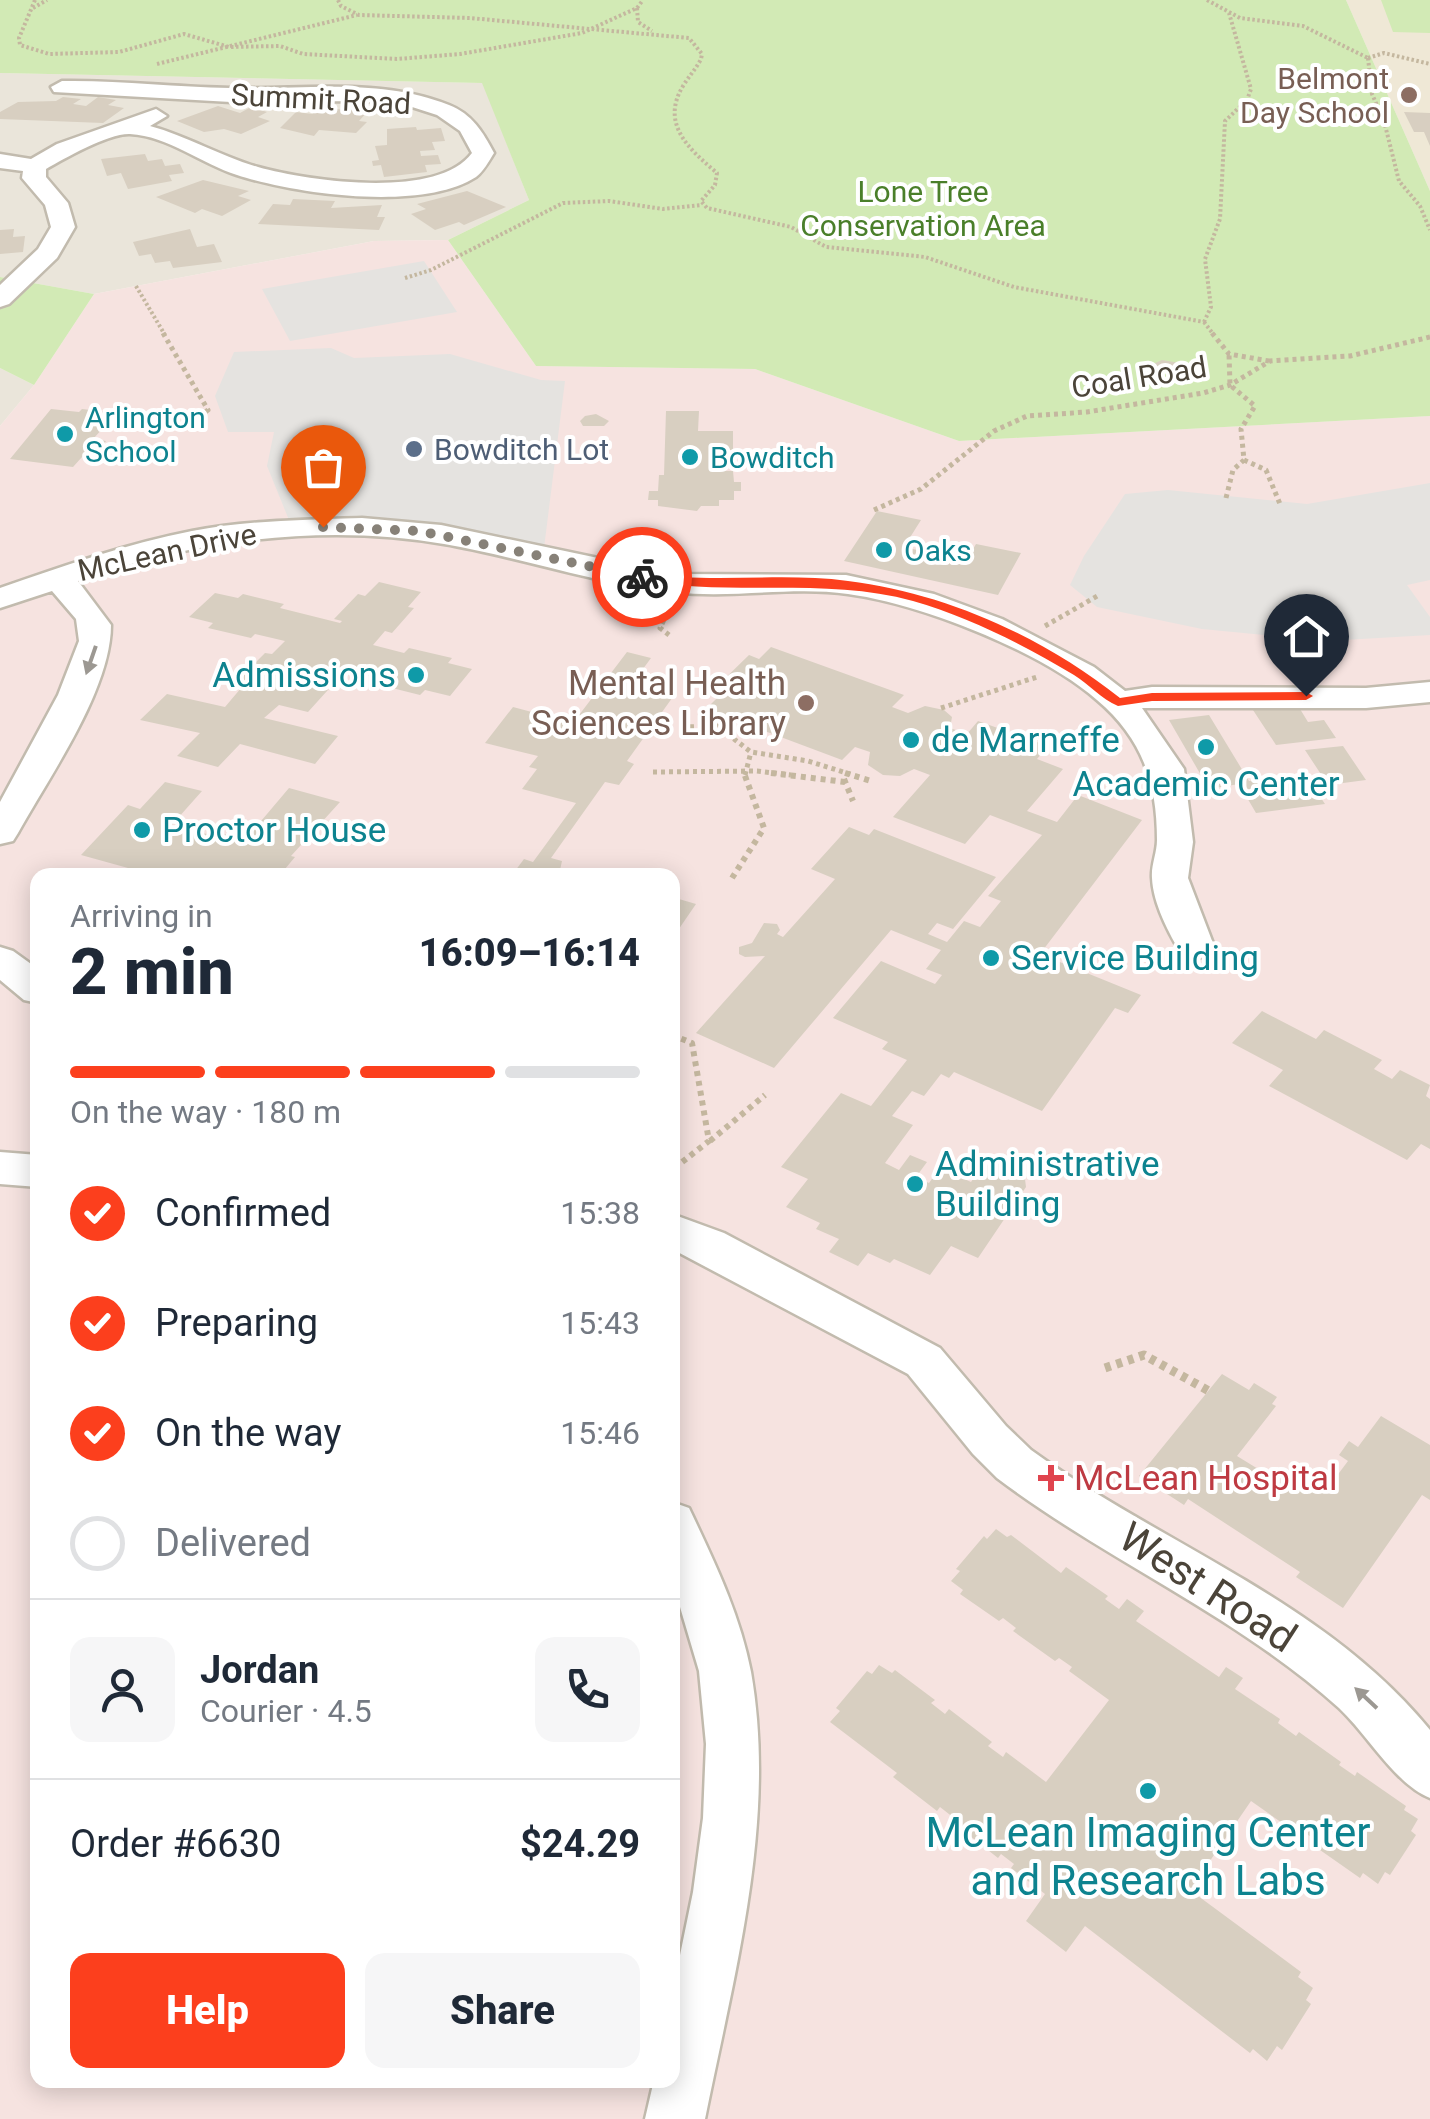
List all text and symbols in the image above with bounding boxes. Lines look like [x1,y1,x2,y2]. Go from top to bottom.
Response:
place label: Belmont Day School [1240,61,1389,130]
street label: Summit Road [230,77,412,121]
marker: Belmont Day School [1398,84,1420,106]
park label: Lone Tree Conservation Area [800,174,1046,243]
street label: Coal Road [1069,349,1209,405]
place label: Arlington School [85,400,206,469]
marker: Arlington School [54,423,76,445]
pin [281,425,366,528]
place label: Bowditch Lot [434,432,609,467]
marker: Bowditch Lot [403,438,425,460]
icon: bag [296,440,351,495]
place label: Bowditch [710,440,835,475]
marker: Bowditch [679,446,701,468]
street label: McLean Drive [75,516,259,588]
courier [592,527,692,627]
place label: Oaks [904,533,972,568]
marker: Oaks [873,539,895,561]
icon: bike [615,550,670,605]
pin [1264,594,1349,697]
icon: home [1279,609,1334,664]
one-way arrow [82,645,97,675]
place label: Admissions [212,655,396,696]
place label: Mental Health Sciences Library [531,663,786,744]
marker: Admissions [405,664,427,686]
marker: Mental Health Sciences Library [795,692,817,714]
place label: de Marneffe [931,720,1120,761]
marker: de Marneffe [900,729,922,751]
marker: Academic Center [1195,736,1217,758]
place label: Academic Center [1072,764,1340,805]
place label: Proctor House [162,810,386,851]
marker: Proctor House [131,819,153,841]
text: Arriving in [70,897,213,935]
text: 16:09–16:14 [419,931,640,975]
text: 2 min [70,934,234,1010]
place label: Service Building [1011,938,1259,979]
marker: Service Building [980,947,1002,969]
text: On the way · 180 m [70,1093,341,1131]
place label: Administrative Building [935,1144,1160,1225]
marker: Administrative Building [904,1173,926,1195]
icon: check [70,1186,125,1241]
text: Confirmed [155,1191,331,1235]
text: 15:38 [560,1194,640,1232]
icon: check [70,1296,125,1351]
text: Preparing [155,1301,318,1345]
text: 15:43 [560,1304,640,1342]
icon: check [70,1406,125,1461]
text: On the way [155,1411,341,1455]
text: 15:46 [560,1414,640,1452]
place label: McLean Hospital [1074,1458,1338,1499]
marker: McLean Hospital [1038,1465,1064,1491]
street label: West Road [1110,1512,1306,1662]
text: Delivered [155,1521,311,1565]
button: person [70,1637,175,1742]
button: phone [535,1637,640,1742]
text: Jordan [200,1648,319,1692]
one-way arrow [1355,1687,1379,1710]
text: Courier · 4.5 [200,1692,372,1730]
marker: McLean Imaging Center and Research Labs [1137,1780,1159,1802]
place label: McLean Imaging Center and Research Labs [925,1808,1371,1905]
text: Order #6630 [70,1822,281,1866]
text: $24.29 [520,1822,640,1866]
button: Help [70,1953,345,2068]
button: Share [365,1953,640,2068]

